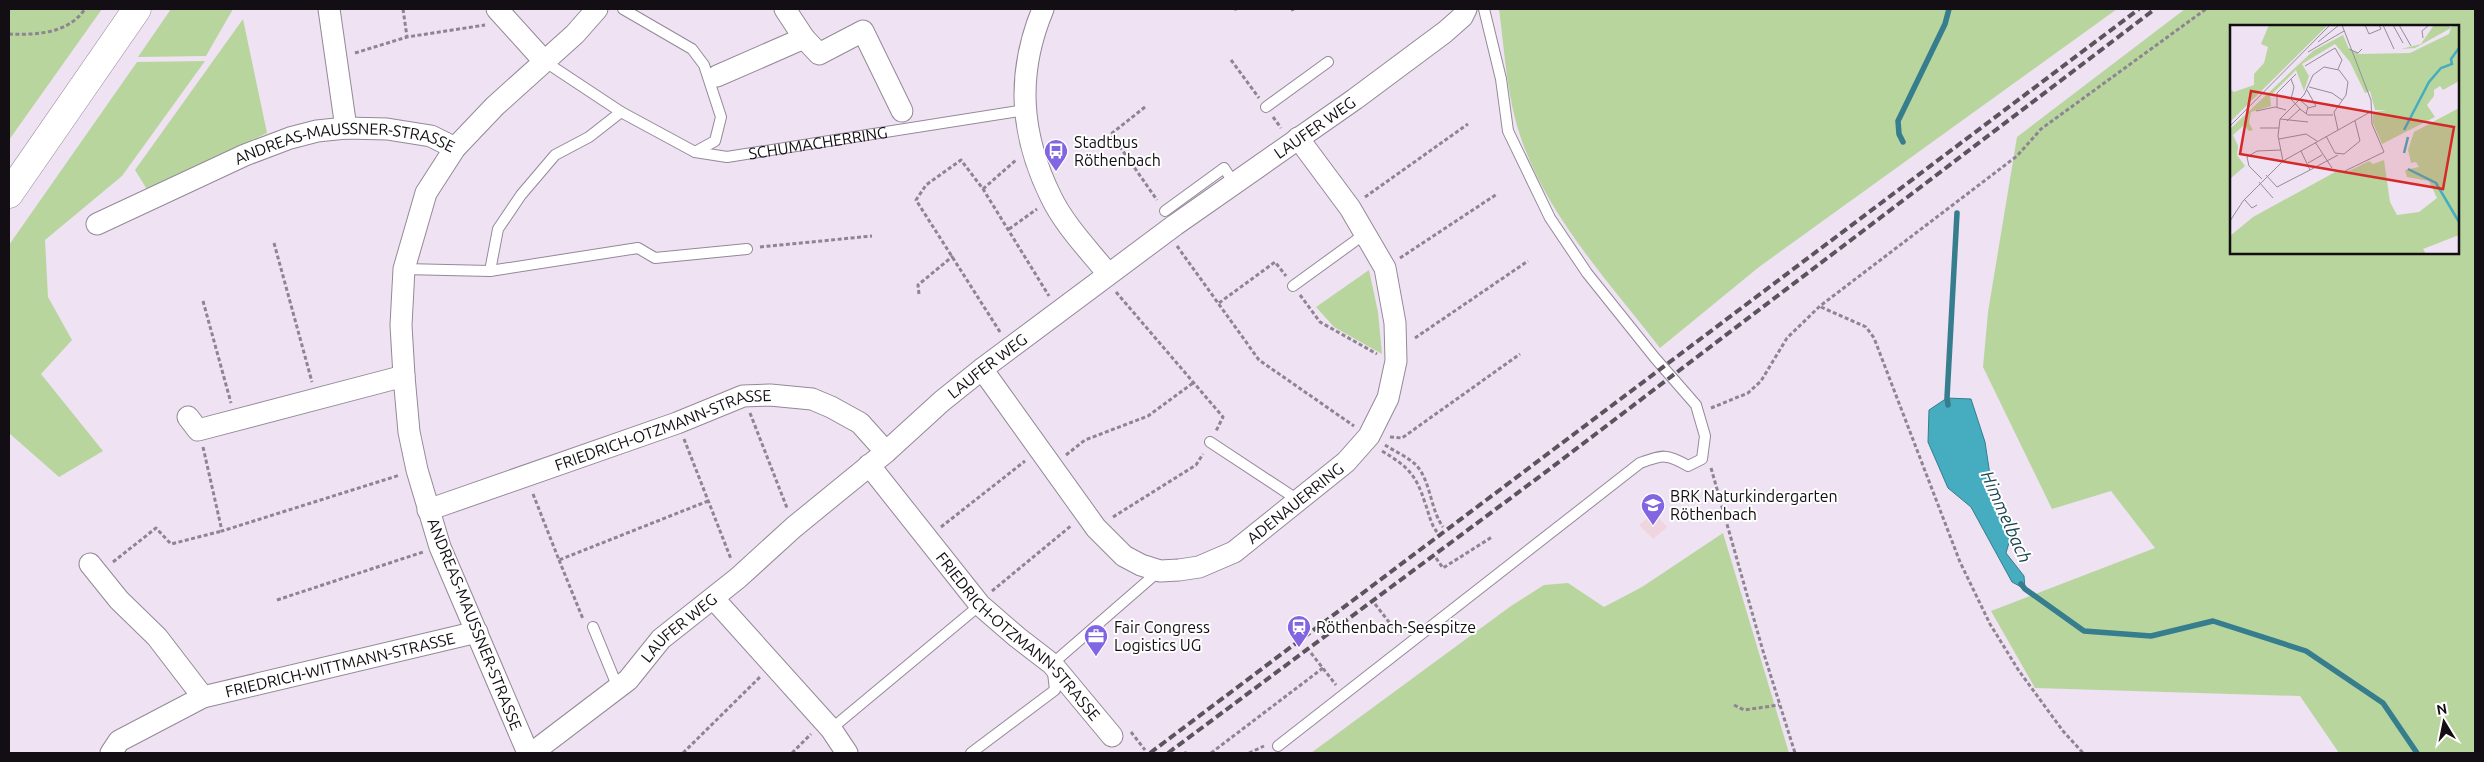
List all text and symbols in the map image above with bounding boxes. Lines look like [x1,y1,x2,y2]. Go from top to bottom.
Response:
inset map [2230,25,2459,254]
street label: LAUFER WEG [1270,93,1359,162]
street label: ANDREAS-MAUSSNER-STRASSE [231,119,458,168]
street label: SCHUMACHERRING [747,123,889,162]
place label: Stadtbus Röthenbach [1074,133,1161,169]
bus stop icon: Stadtbus Röthenbach [1043,138,1069,172]
street label: LAUFER WEG [944,330,1030,402]
street label: FRIEDRICH-OTZMANN-STRASSE [552,386,772,474]
street label: ADENAUERRING [1243,459,1347,547]
water label: Himmelbach [1978,467,2036,566]
place label: BRK Naturkindergarten Röthenbach [1670,487,1838,523]
school or university icon: BRK Naturkindergarten Röthenbach [1640,492,1666,526]
street label: ANDREAS-MAUSSNER-STRASSE [424,515,526,733]
street label: FRIEDRICH-OTZMANN-STRASSE [933,549,1104,724]
street label: LAUFER WEG [637,590,720,666]
station icon: Röthenbach-Seespitze [1286,614,1312,648]
place label: Fair Congress Logistics UG [1114,618,1210,654]
place label: Röthenbach-Seespitze [1316,618,1476,636]
office icon: Fair Congress Logistics UG [1083,623,1109,657]
street label: FRIEDRICH-WITTMANN-STRASSE [223,629,457,700]
north arrow [2419,697,2469,747]
text: N [2435,700,2448,718]

